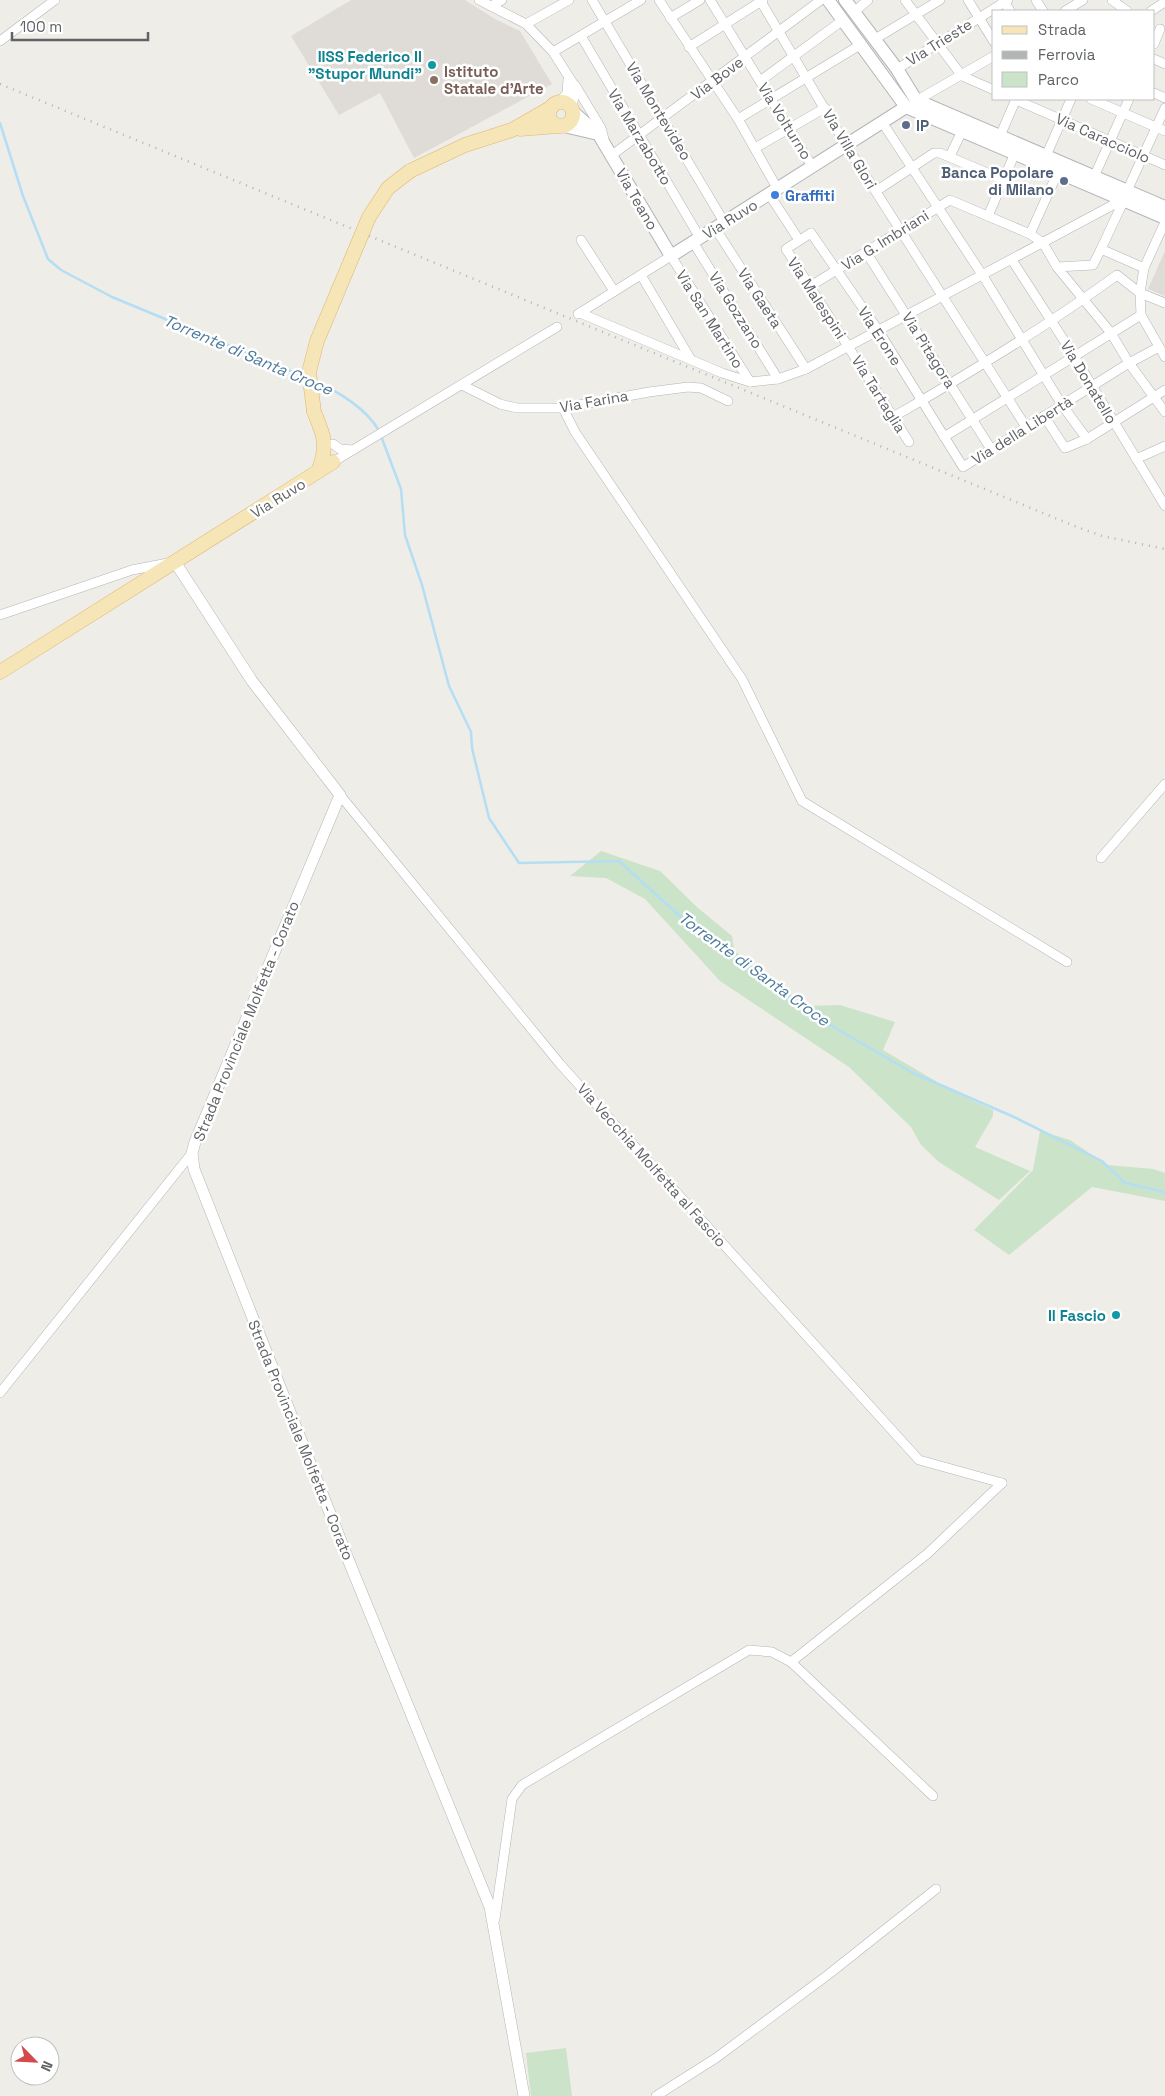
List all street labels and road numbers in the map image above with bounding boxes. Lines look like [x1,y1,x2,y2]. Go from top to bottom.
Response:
street label: Via Trieste [903,14,976,70]
street label: Via Bove [687,52,747,104]
street label: Via Montevideo [622,58,696,164]
street label: Via Volturno [754,79,816,163]
street label: Via Marzabotto [604,85,676,189]
street label: Via Villa Glori [819,105,881,193]
street label: Via Caracciolo [1053,109,1153,167]
street label: Via Teano [612,165,662,233]
street label: Via Ruvo [699,195,761,243]
street label: Via G. Imbriani [838,206,932,274]
street label: Via Malespini [784,254,850,342]
street label: Via Gaeta [734,264,787,332]
street label: Via San Martino [672,266,748,372]
street label: Via Gozzano [705,268,767,352]
street label: Via Erone [854,303,906,369]
street label: Via Pitagora [898,308,960,392]
street label: Via Donatello [1057,337,1121,427]
street label: Via Tartaglia [848,352,910,437]
street label: Via Farina [558,386,630,416]
street label: Via della Libertà [968,391,1076,469]
street label: Via Ruvo [247,474,309,522]
street label: Strada Provinciale Molfetta - Corato [189,898,303,1144]
street label: Via Vecchia Molfetta al Fascio [573,1079,731,1251]
street label: Strada Provinciale Molfetta - Corato [244,1317,358,1563]

